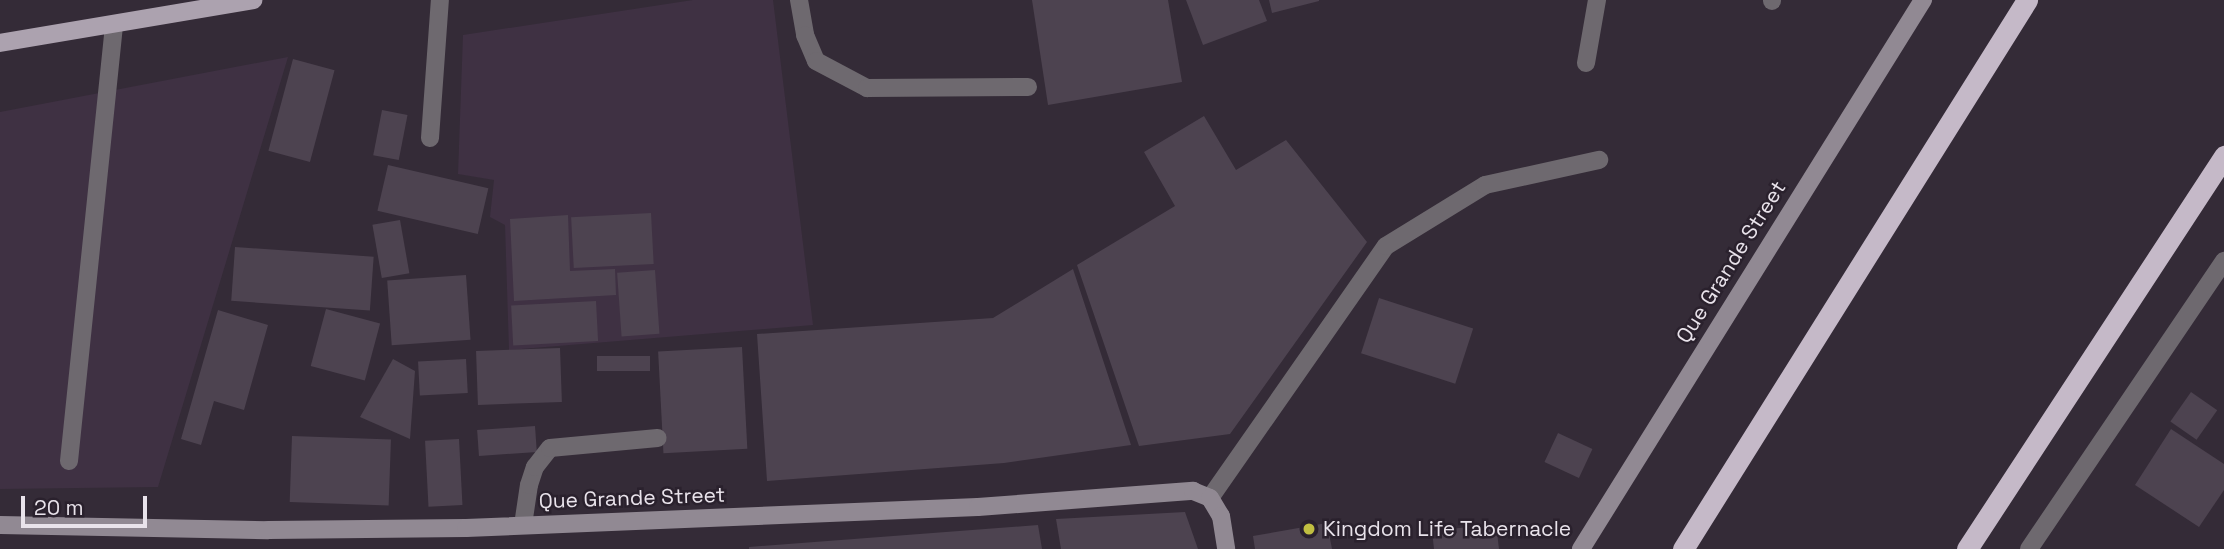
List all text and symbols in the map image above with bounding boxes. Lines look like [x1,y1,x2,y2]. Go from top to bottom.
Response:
street label: Que Grande Street [1671,176,1791,348]
scale bar [24,482,150,526]
street label: Que Grande Street [538,482,726,514]
text: 20 m [34,494,84,521]
place label: Kingdom Life Tabernacle [1323,516,1572,542]
marker: Kingdom Life Tabernacle [1301,521,1317,537]

